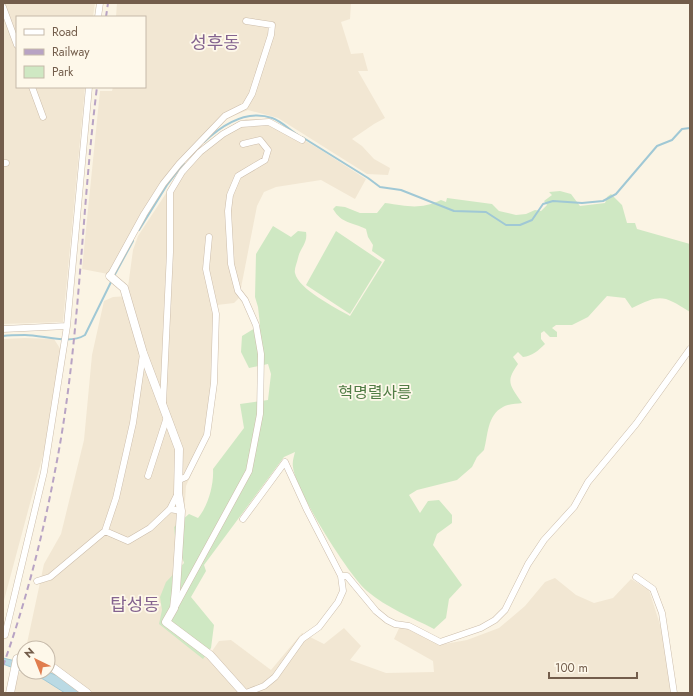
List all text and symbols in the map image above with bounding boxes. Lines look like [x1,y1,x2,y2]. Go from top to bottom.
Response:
legend [16,16,146,88]
text: Road [52,23,78,41]
district label: 성후동 [190,30,240,56]
text: Railway [52,43,90,61]
text: Park [52,63,74,81]
park label: 혁명렬사릉 [338,381,412,404]
district label: 탑성동 [110,592,160,618]
north arrow [16,640,56,680]
text: N [21,644,38,662]
scale bar [549,654,637,680]
text: 100 m [555,659,588,677]

